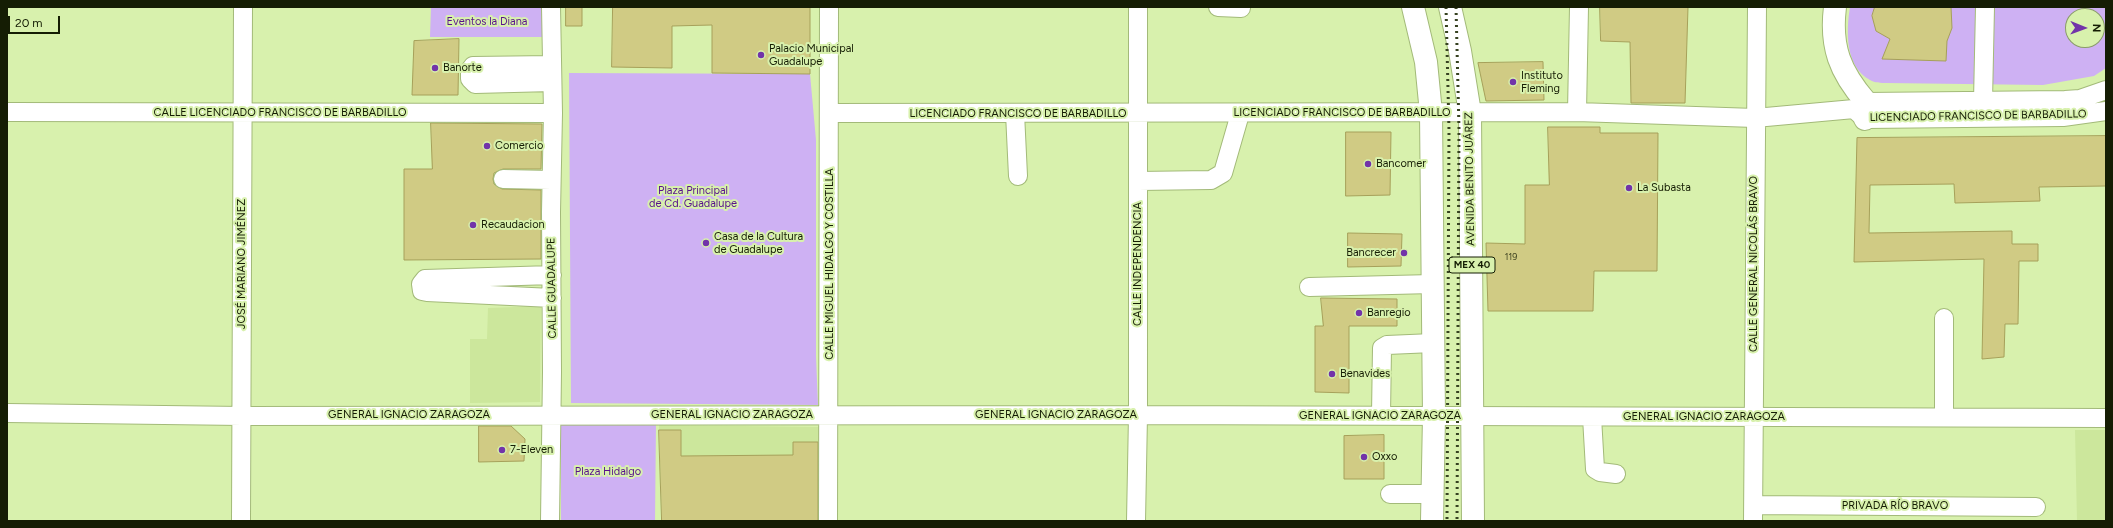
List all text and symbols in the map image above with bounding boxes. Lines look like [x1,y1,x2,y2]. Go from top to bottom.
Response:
scale bar [10,8,62,34]
north arrow [2065,8,2105,48]
park label: Eventos la Diana [447,15,527,29]
text: 20 m [15,16,43,30]
text: N [2090,24,2103,33]
place label: Palacio Municipal Guadalupe [769,42,854,68]
marker: Palacio Municipal Guadalupe [756,50,766,60]
place label: Banorte [443,61,482,75]
marker: Banorte [430,63,440,73]
place label: Instituto Fleming [1521,69,1563,95]
marker: Instituto Fleming [1508,77,1518,87]
street label: CALLE LICENCIADO FRANCISCO DE BARBADILLO [154,106,406,120]
street label: LICENCIADO FRANCISCO DE BARBADILLO [1234,106,1450,120]
street label: LICENCIADO FRANCISCO DE BARBADILLO [910,107,1126,121]
street label: LICENCIADO FRANCISCO DE BARBADILLO [1869,108,2087,124]
street label: AVENIDA BENITO JUÁREZ [1462,112,1478,246]
place label: Comercio [495,139,543,153]
marker: Comercio [482,141,492,151]
place label: Bancomer [1376,157,1426,171]
marker: Bancomer [1363,159,1373,169]
street label: CALLE MIGUEL HIDALGO Y COSTILLA [823,168,837,360]
street label: CALLE GENERAL NICOLÁS BRAVO [1747,176,1761,352]
place label: La Subasta [1637,181,1691,195]
marker: La Subasta [1624,183,1634,193]
park label: Plaza Principal de Cd. Guadalupe [649,184,737,210]
street label: JOSÉ MARIANO JIMÉNEZ [235,199,249,329]
street label: CALLE INDEPENDENCIA [1131,202,1145,326]
place label: Recaudacion [481,218,545,232]
marker: Recaudacion [468,220,478,230]
place label: Casa de la Cultura de Guadalupe [714,230,803,256]
street label: CALLE GUADALUPE [545,237,559,339]
marker: Casa de la Cultura de Guadalupe [701,238,711,248]
place label: Bancrecer [1346,246,1396,260]
marker: Bancrecer [1399,248,1409,258]
house number: 119 [1505,252,1517,262]
road number: MEX 40 [1449,257,1495,273]
place label: Banregio [1367,306,1411,320]
marker: Banregio [1354,308,1364,318]
place label: Benavides [1340,367,1390,381]
marker: Benavides [1327,369,1337,379]
street label: GENERAL IGNACIO ZARAGOZA [328,408,490,422]
street label: GENERAL IGNACIO ZARAGOZA [651,408,813,422]
street label: GENERAL IGNACIO ZARAGOZA [975,408,1137,422]
street label: GENERAL IGNACIO ZARAGOZA [1299,409,1461,423]
street label: GENERAL IGNACIO ZARAGOZA [1623,410,1785,424]
place label: 7-Eleven [510,443,553,457]
marker: 7-Eleven [497,445,507,455]
place label: Oxxo [1372,450,1397,464]
marker: Oxxo [1359,452,1369,462]
park label: Plaza Hidalgo [575,465,641,479]
street label: PRIVADA RÍO BRAVO [1842,499,1948,513]

